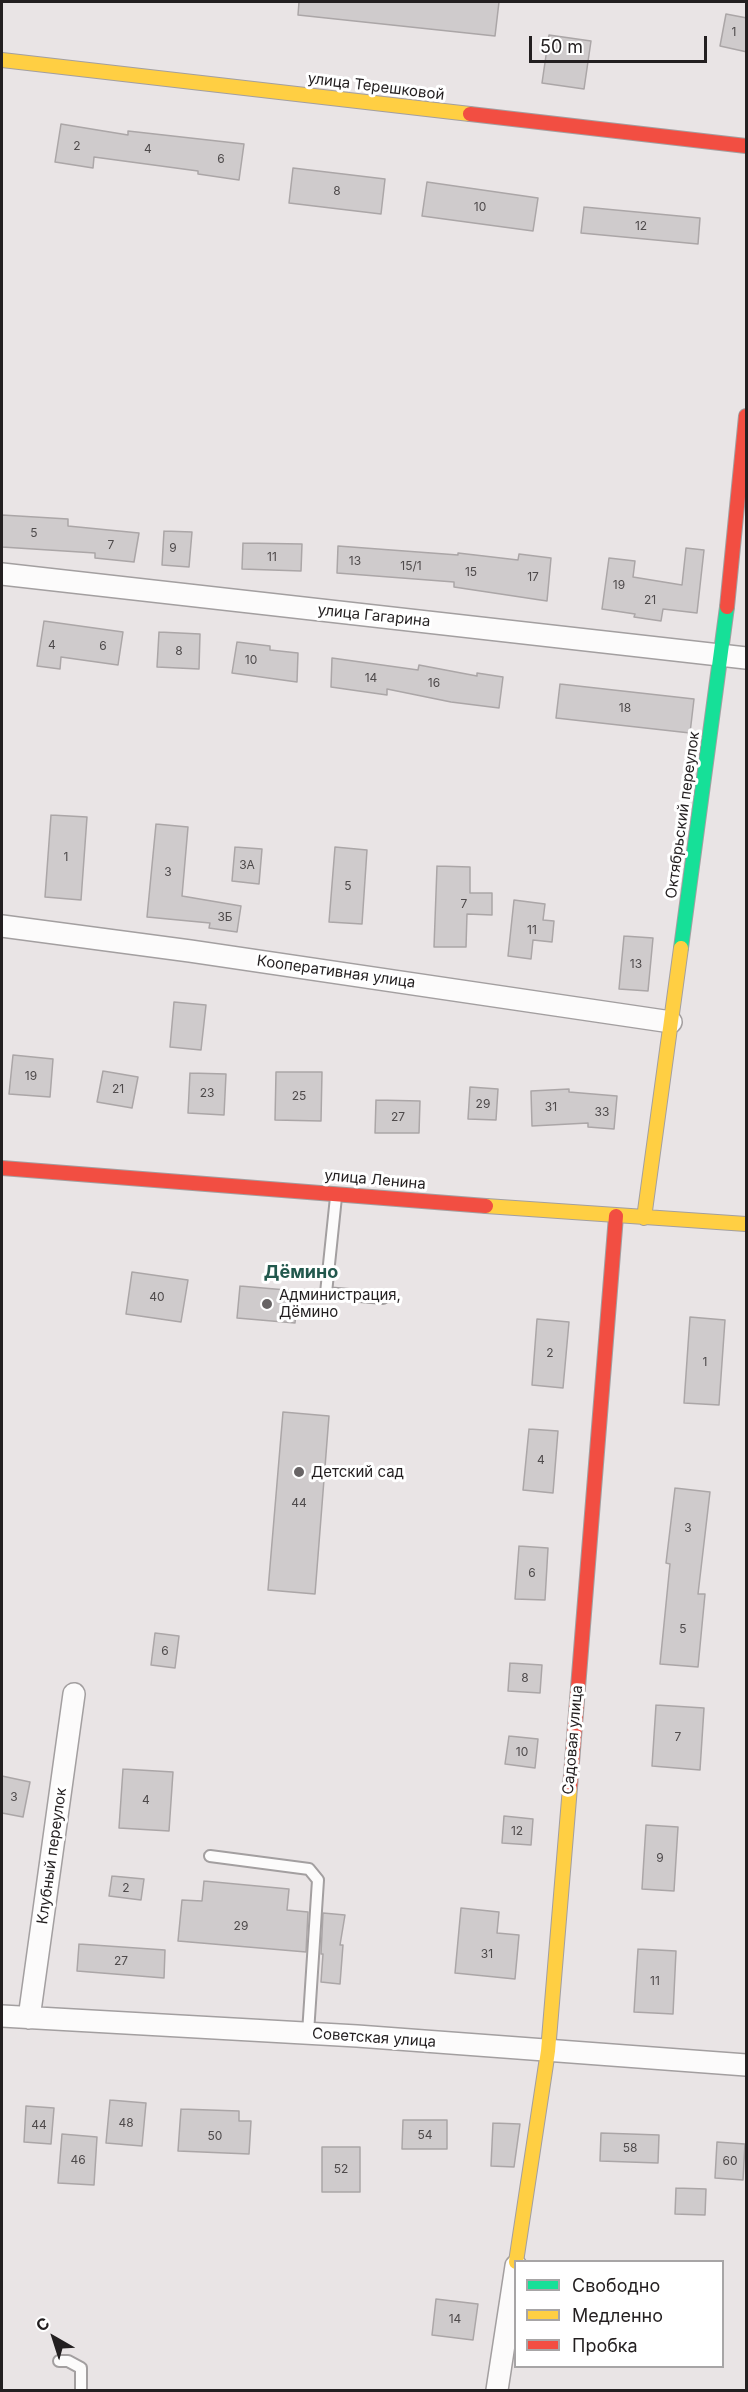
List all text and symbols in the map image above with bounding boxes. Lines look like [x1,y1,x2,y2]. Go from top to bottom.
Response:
scale bar [532,24,710,62]
house number: 1 [732,25,736,39]
text: 50 m [540,36,583,57]
street label: улица Терешковой [307,70,445,104]
house number: 2 [73,139,81,153]
house number: 4 [144,142,152,156]
house number: 6 [217,152,225,166]
house number: 8 [333,184,341,198]
house number: 10 [474,200,486,214]
house number: 12 [635,219,647,233]
house number: 5 [30,526,38,540]
house number: 7 [108,538,114,552]
house number: 9 [169,541,177,555]
house number: 11 [267,550,277,564]
house number: 13 [349,554,361,568]
house number: 15/1 [400,559,422,573]
house number: 15 [465,565,477,579]
house number: 17 [527,570,539,584]
house number: 19 [613,578,625,592]
house number: 21 [644,593,656,607]
street label: улица Гагарина [317,601,431,631]
house number: 4 [48,638,56,652]
house number: 6 [99,639,107,653]
house number: 8 [175,644,183,658]
house number: 10 [245,653,257,667]
house number: 14 [365,671,377,685]
house number: 16 [428,676,440,690]
house number: 18 [619,701,631,715]
street label: Октябрьский переулок [662,730,704,900]
house number: 1 [64,850,68,864]
house number: 3А [239,858,255,872]
house number: 3 [164,865,172,879]
house number: 5 [344,879,352,893]
house number: 7 [461,897,467,911]
house number: 3Б [217,910,233,924]
house number: 11 [527,923,537,937]
street label: Кооперативная улица [256,952,416,992]
house number: 13 [630,957,642,971]
house number: 19 [25,1069,37,1083]
house number: 21 [112,1082,124,1096]
house number: 23 [200,1086,214,1100]
house number: 25 [292,1089,306,1103]
house number: 29 [476,1097,490,1111]
house number: 31 [545,1100,557,1114]
house number: 33 [595,1105,609,1119]
house number: 27 [391,1110,405,1124]
street label: улица Ленина [323,1167,427,1193]
district label: Дёмино [264,1262,338,1284]
place label: Администрация, Дёмино [279,1286,401,1321]
house number: 40 [149,1290,165,1304]
marker: Администрация, Дёмино [260,1297,274,1311]
house number: 2 [546,1346,554,1360]
house number: 1 [703,1355,707,1369]
house number: 4 [537,1453,545,1467]
place label: Детский сад [311,1463,404,1481]
marker: Детский сад [292,1465,306,1479]
house number: 44 [291,1496,307,1510]
house number: 3 [684,1521,692,1535]
house number: 6 [528,1566,536,1580]
house number: 5 [679,1622,687,1636]
house number: 6 [161,1644,169,1658]
house number: 8 [521,1671,529,1685]
street label: Садовая улица [559,1685,587,1795]
house number: 7 [675,1730,681,1744]
house number: 10 [516,1745,528,1759]
street label: Клубный переулок [34,1787,70,1925]
house number: 3 [10,1790,18,1804]
house number: 4 [142,1793,150,1807]
house number: 12 [511,1824,523,1838]
house number: 9 [656,1851,664,1865]
house number: 2 [122,1881,130,1895]
house number: 29 [234,1919,248,1933]
house number: 31 [481,1947,493,1961]
house number: 27 [114,1954,128,1968]
house number: 11 [650,1974,660,1988]
street label: Советская улица [311,2025,437,2051]
house number: 48 [118,2116,134,2130]
house number: 44 [31,2118,47,2132]
house number: 54 [417,2128,433,2142]
house number: 50 [208,2129,222,2143]
house number: 58 [623,2141,637,2155]
house number: 46 [70,2153,86,2167]
house number: 60 [722,2154,738,2168]
house number: 52 [334,2162,348,2176]
legend [514,2260,724,2368]
text: Свободно [572,2275,660,2296]
text: Медленно [572,2305,663,2326]
north arrow [24,2308,84,2368]
house number: 14 [449,2312,461,2326]
text: С [32,2313,54,2336]
text: Пробка [572,2335,638,2356]

